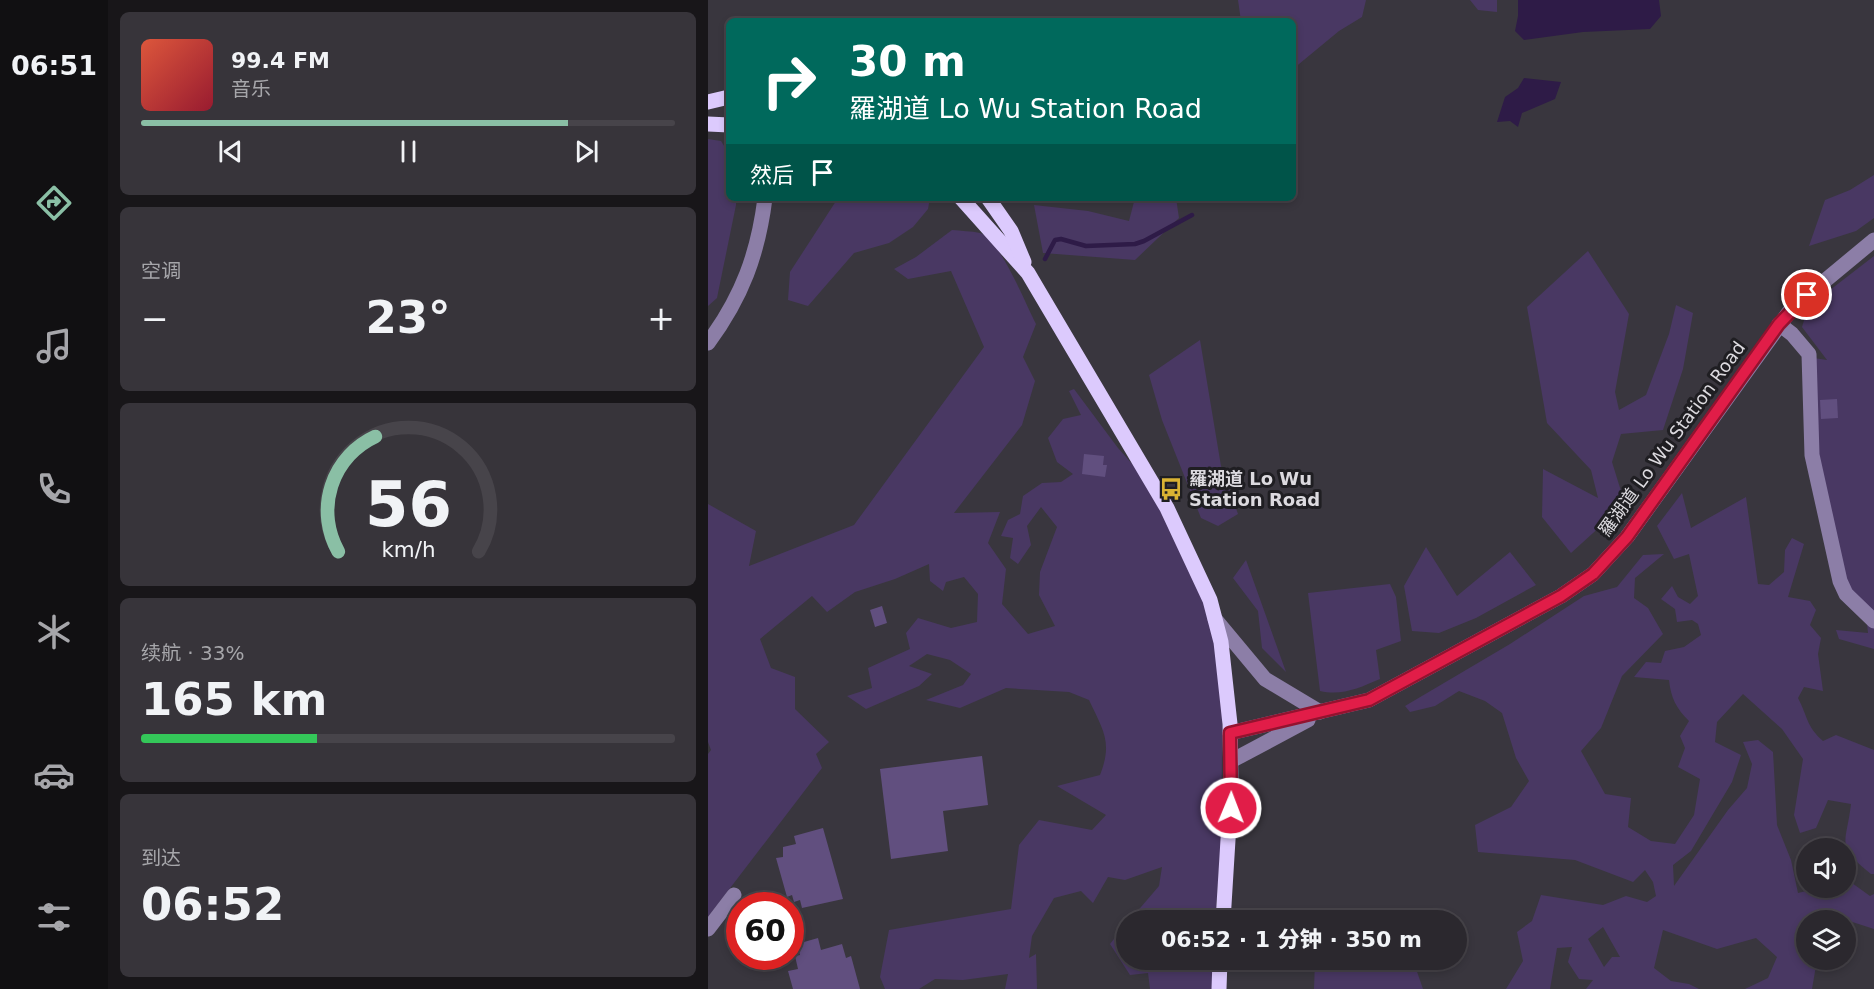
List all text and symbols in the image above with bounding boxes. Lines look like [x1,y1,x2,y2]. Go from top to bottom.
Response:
text: 30 m [849,37,966,86]
icon: right [750,42,828,120]
text: 99.4 FM [231,48,330,73]
text: 06:51 [11,50,97,81]
text: 音乐 [231,77,271,101]
text: 羅湖道 Lo Wu Station Road [849,93,1202,124]
icon: previous [214,135,247,168]
icon: pause [392,135,425,168]
icon: next [570,135,603,168]
icon: arrive [806,156,839,189]
text: 然后 [750,163,794,188]
icon: directions [33,182,75,224]
text: 空调 [141,259,181,283]
pin [1781,269,1832,320]
icon: arrive [1790,278,1823,311]
text: 23° [365,291,451,344]
text: − [141,299,169,338]
text: + [647,299,675,338]
icon: music [33,325,75,367]
street label: 羅湖道 Lo Wu Station Road [1594,337,1749,540]
icon: phone [33,468,75,510]
text: 56 [365,468,451,541]
place label: 羅湖道 Lo Wu Station Road [1189,468,1320,510]
bus stop icon: 羅湖道 Lo Wu Station Road [1158,476,1184,502]
text: km/h [381,537,435,562]
icon: climate [33,611,75,653]
text: 续航 · 33% [141,641,245,665]
text: 165 km [141,673,327,726]
icon: car [33,754,75,796]
position arrow [1199,776,1263,840]
map controls [1796,838,1856,970]
button: sound [1796,838,1856,898]
text: 到达 [141,846,181,870]
text: 06:52 [141,878,284,931]
speed limit sign: 60 [726,892,804,970]
icon: filters [33,896,75,938]
button: layers [1796,910,1856,970]
text: 06:52 · 1 分钟 · 350 m [1161,927,1422,952]

